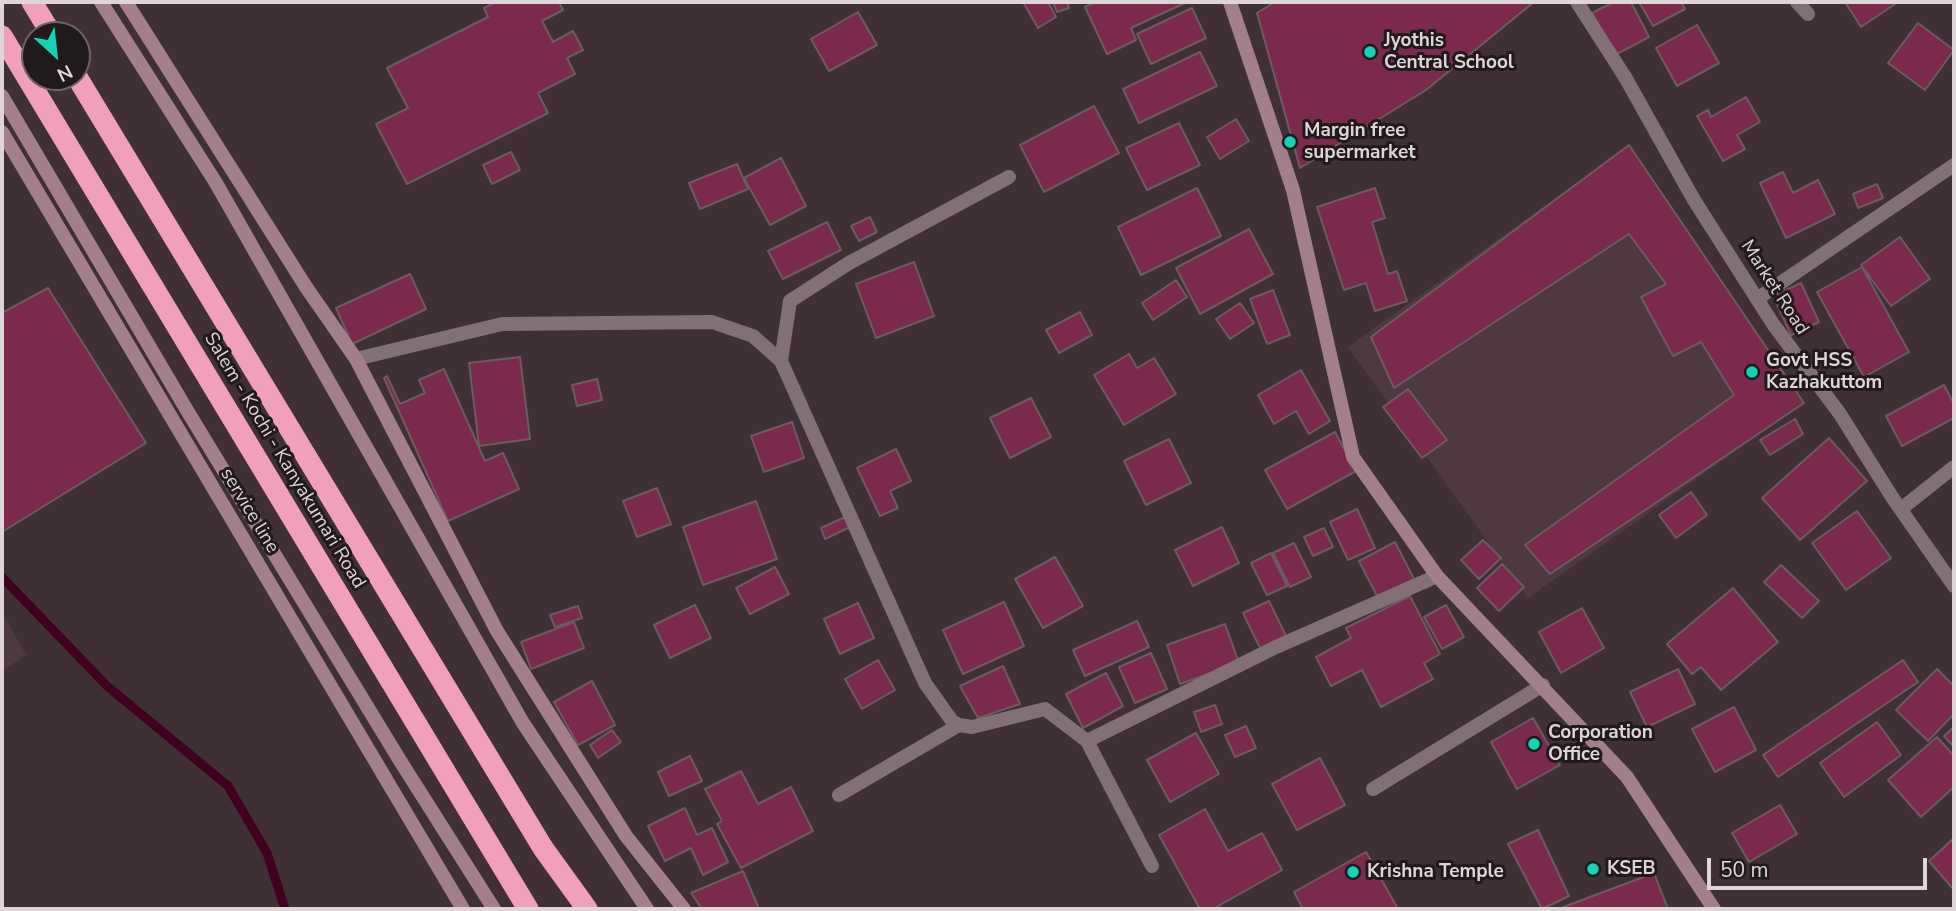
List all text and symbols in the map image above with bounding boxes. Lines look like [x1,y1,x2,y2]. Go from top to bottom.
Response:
north arrow [21,21,91,91]
place label: Jyothis Central School [1384,30,1514,74]
marker: Jyothis Central School [1362,44,1378,60]
text: N [52,58,77,88]
place label: Margin free supermarket [1304,120,1415,164]
marker: Margin free supermarket [1282,134,1298,150]
street label: Market Road [1735,236,1813,340]
street label: Salem - Kochi - Kanyakumari Road [198,329,370,593]
place label: Govt HSS Kazhakuttom [1766,350,1882,394]
marker: Govt HSS Kazhakuttom [1744,364,1760,380]
street label: service line [215,464,283,558]
place label: Corporation Office [1548,722,1653,766]
marker: Corporation Office [1526,736,1542,752]
scale bar [1711,844,1932,888]
text: 50 m [1720,856,1769,884]
place label: KSEB [1607,858,1656,880]
place label: Krishna Temple [1367,861,1504,883]
marker: KSEB [1585,861,1601,877]
marker: Krishna Temple [1345,864,1361,880]

